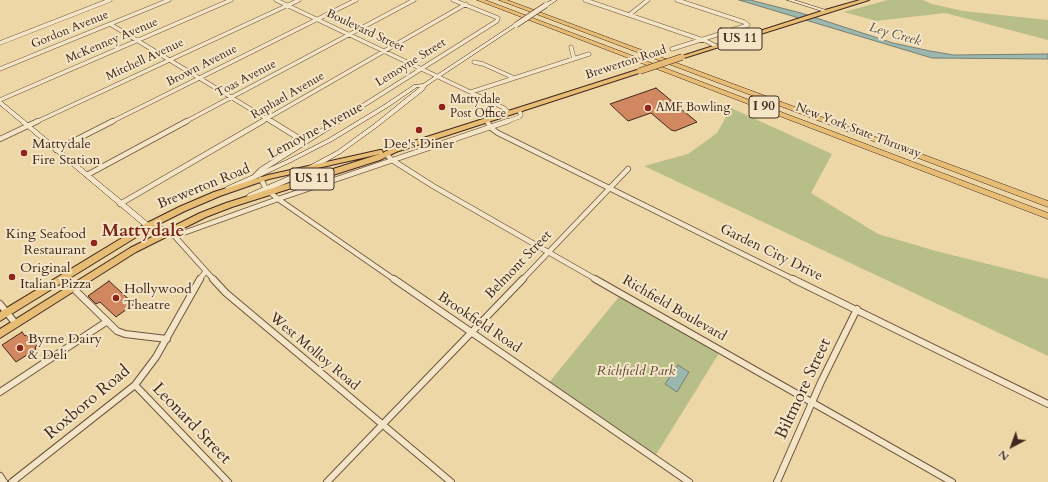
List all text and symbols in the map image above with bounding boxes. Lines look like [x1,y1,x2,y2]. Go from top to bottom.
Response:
street label: Boulevard Street [324,7,406,55]
street label: Gordon Avenue [29,8,111,52]
street label: McKenney Avenue [64,15,160,67]
water label: Ley Creek [867,20,923,50]
road number: US 11 [718,28,762,50]
street label: Mitchell Avenue [104,36,186,84]
street label: Lemoyne Street [373,36,449,90]
street label: Brown Avenue [164,42,240,90]
street label: Brewerton Road [584,43,668,83]
street label: Toas Avenue [213,57,279,101]
street label: Raphael Avenue [249,69,327,123]
place label: Mattydale Post Office [450,93,506,121]
road number: I 90 [749,96,779,118]
street label: Lemoyne Avenue [266,99,366,163]
street label: New York State Thruway [793,100,923,162]
place label: AMF Bowling [656,101,730,115]
marker: Mattydale Post Office [437,102,447,112]
marker: AMF Bowling [643,103,653,113]
marker: Dee's Diner [414,125,424,135]
place label: Mattydale Fire Station [32,137,101,170]
place label: Dee's Diner [384,137,454,153]
marker: Mattydale Fire Station [19,148,29,158]
street label: Brewerton Road [155,161,253,213]
road number: US 11 [290,168,334,190]
district label: Mattydale [102,221,184,243]
street label: Garden City Drive [717,221,825,285]
place label: King Seafood Restaurant [6,227,86,260]
street label: Belmont Street [482,227,556,303]
marker: King Seafood Restaurant [89,238,99,248]
place label: Original Italian Pizza [20,261,91,294]
marker: Original Italian Pizza [7,272,17,282]
street label: Richfield Boulevard [619,272,729,346]
place label: Hollywood Theatre [124,282,192,314]
street label: Brookfield Road [434,289,524,357]
marker: Hollywood Theatre [111,293,121,303]
street label: West Molloy Road [266,310,362,394]
place label: Byrne Dairy & Deli [28,332,102,364]
street label: Biltmore Street [772,335,836,443]
marker: Byrne Dairy & Deli [15,343,25,353]
street label: Roxboro Road [41,361,135,445]
park label: Richfield Park [597,364,675,380]
street label: Leonard Street [147,379,235,469]
north arrow [992,426,1032,466]
text: N [995,447,1012,464]

